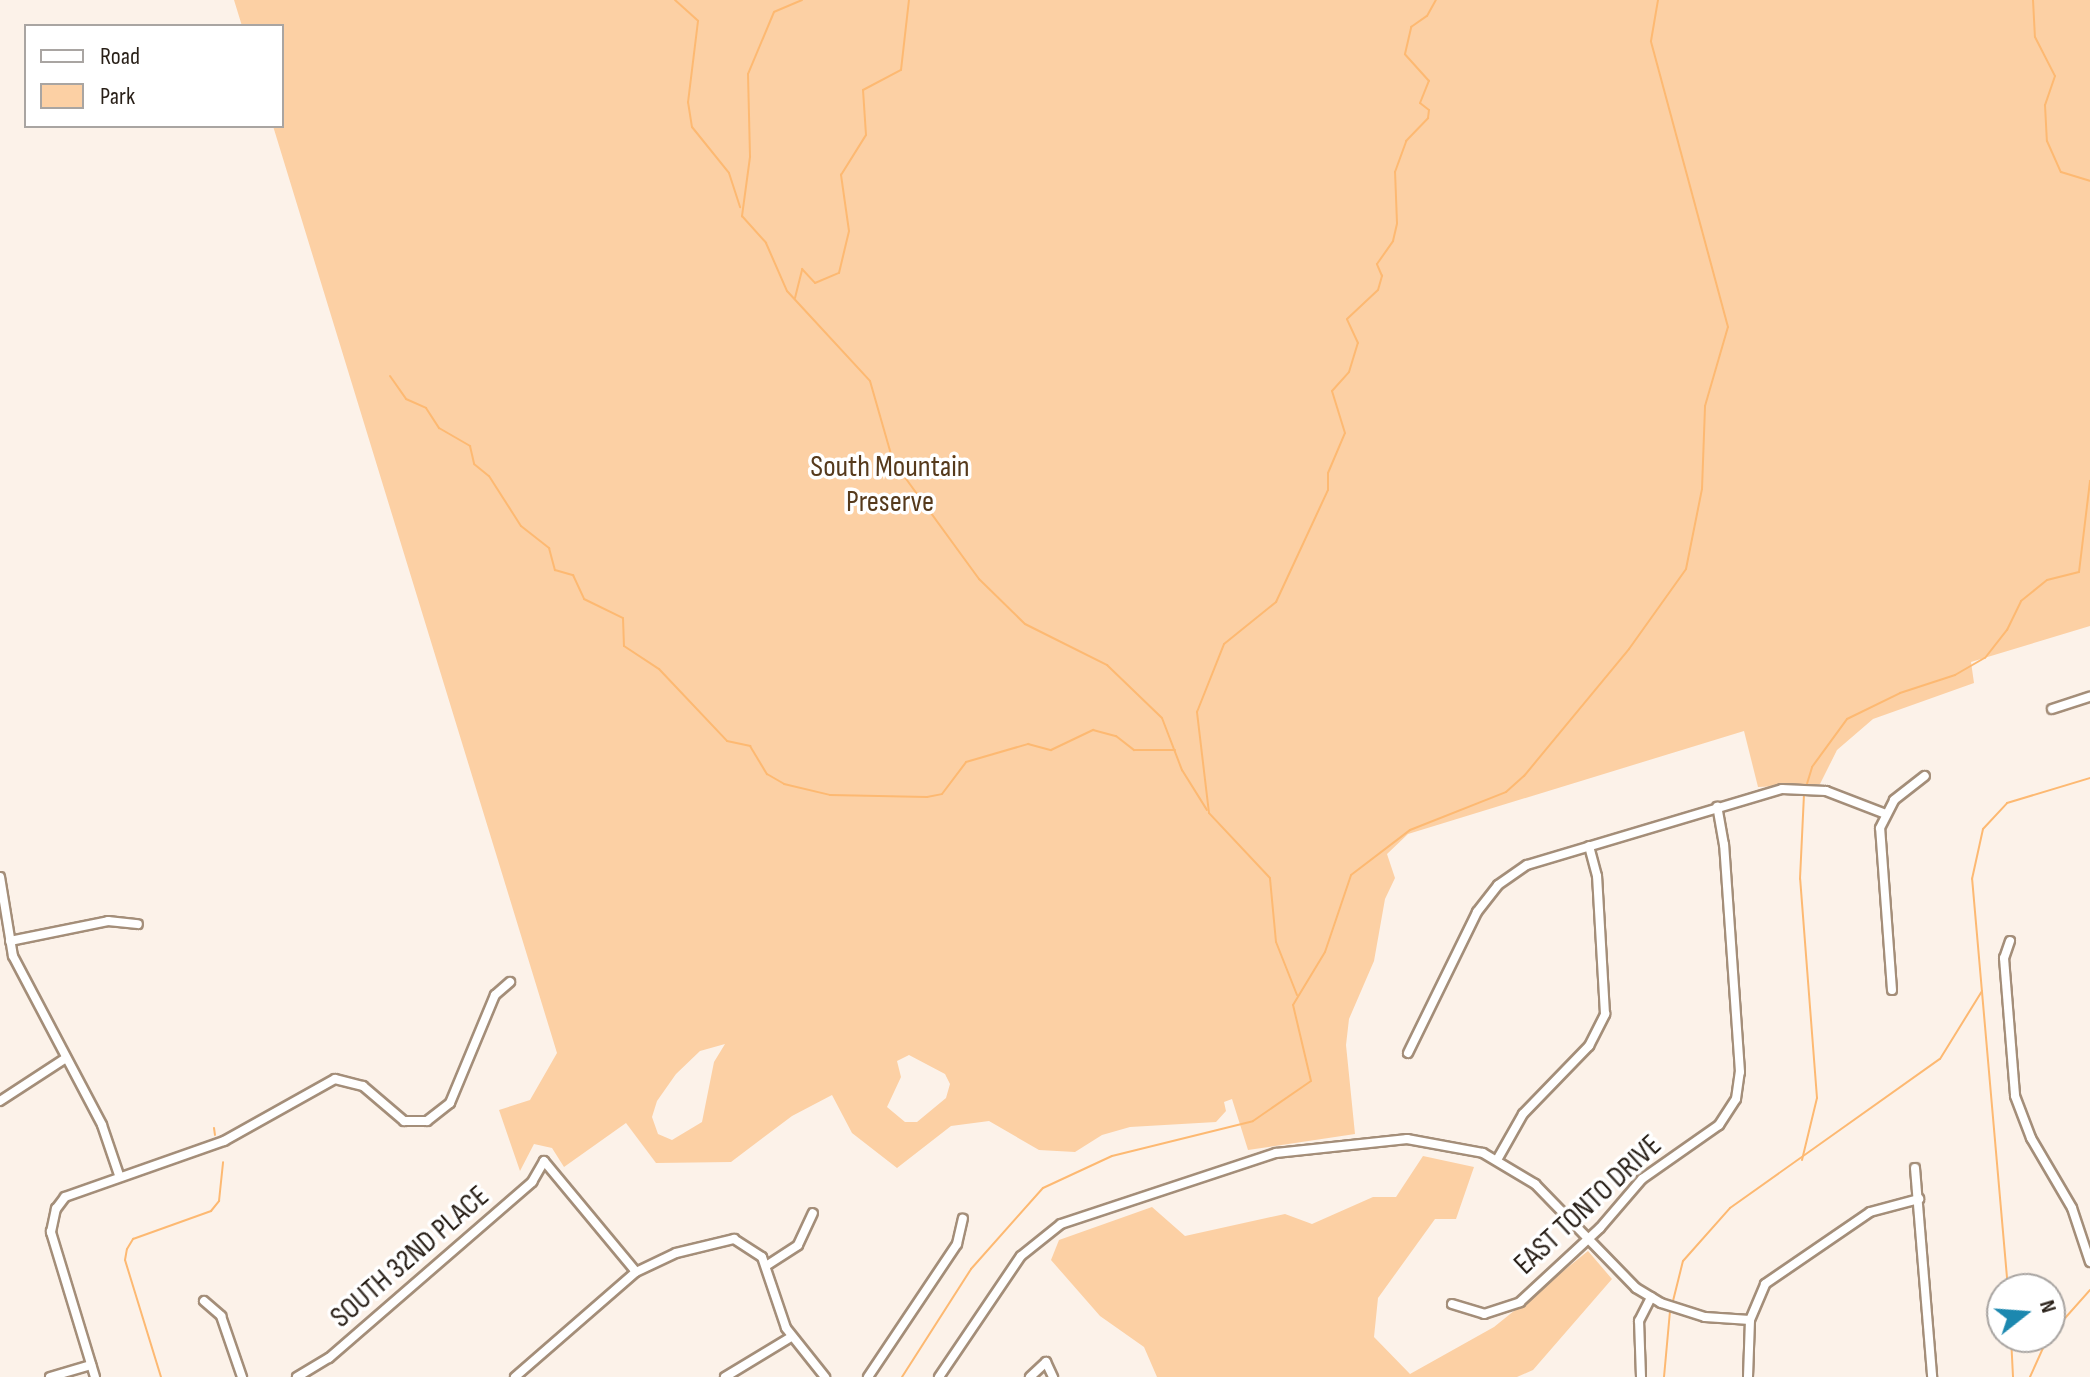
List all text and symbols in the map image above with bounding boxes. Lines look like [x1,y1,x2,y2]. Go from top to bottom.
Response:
legend [24,24,284,128]
text: Road [100,42,140,71]
text: Park [100,82,135,111]
park label: South Mountain Preserve [810,449,970,520]
street label: EAST TONTO DRIVE [1507,1128,1669,1282]
street label: SOUTH 32ND PLACE [323,1178,497,1336]
north arrow [1986,1273,2066,1353]
text: N [2033,1297,2062,1316]

